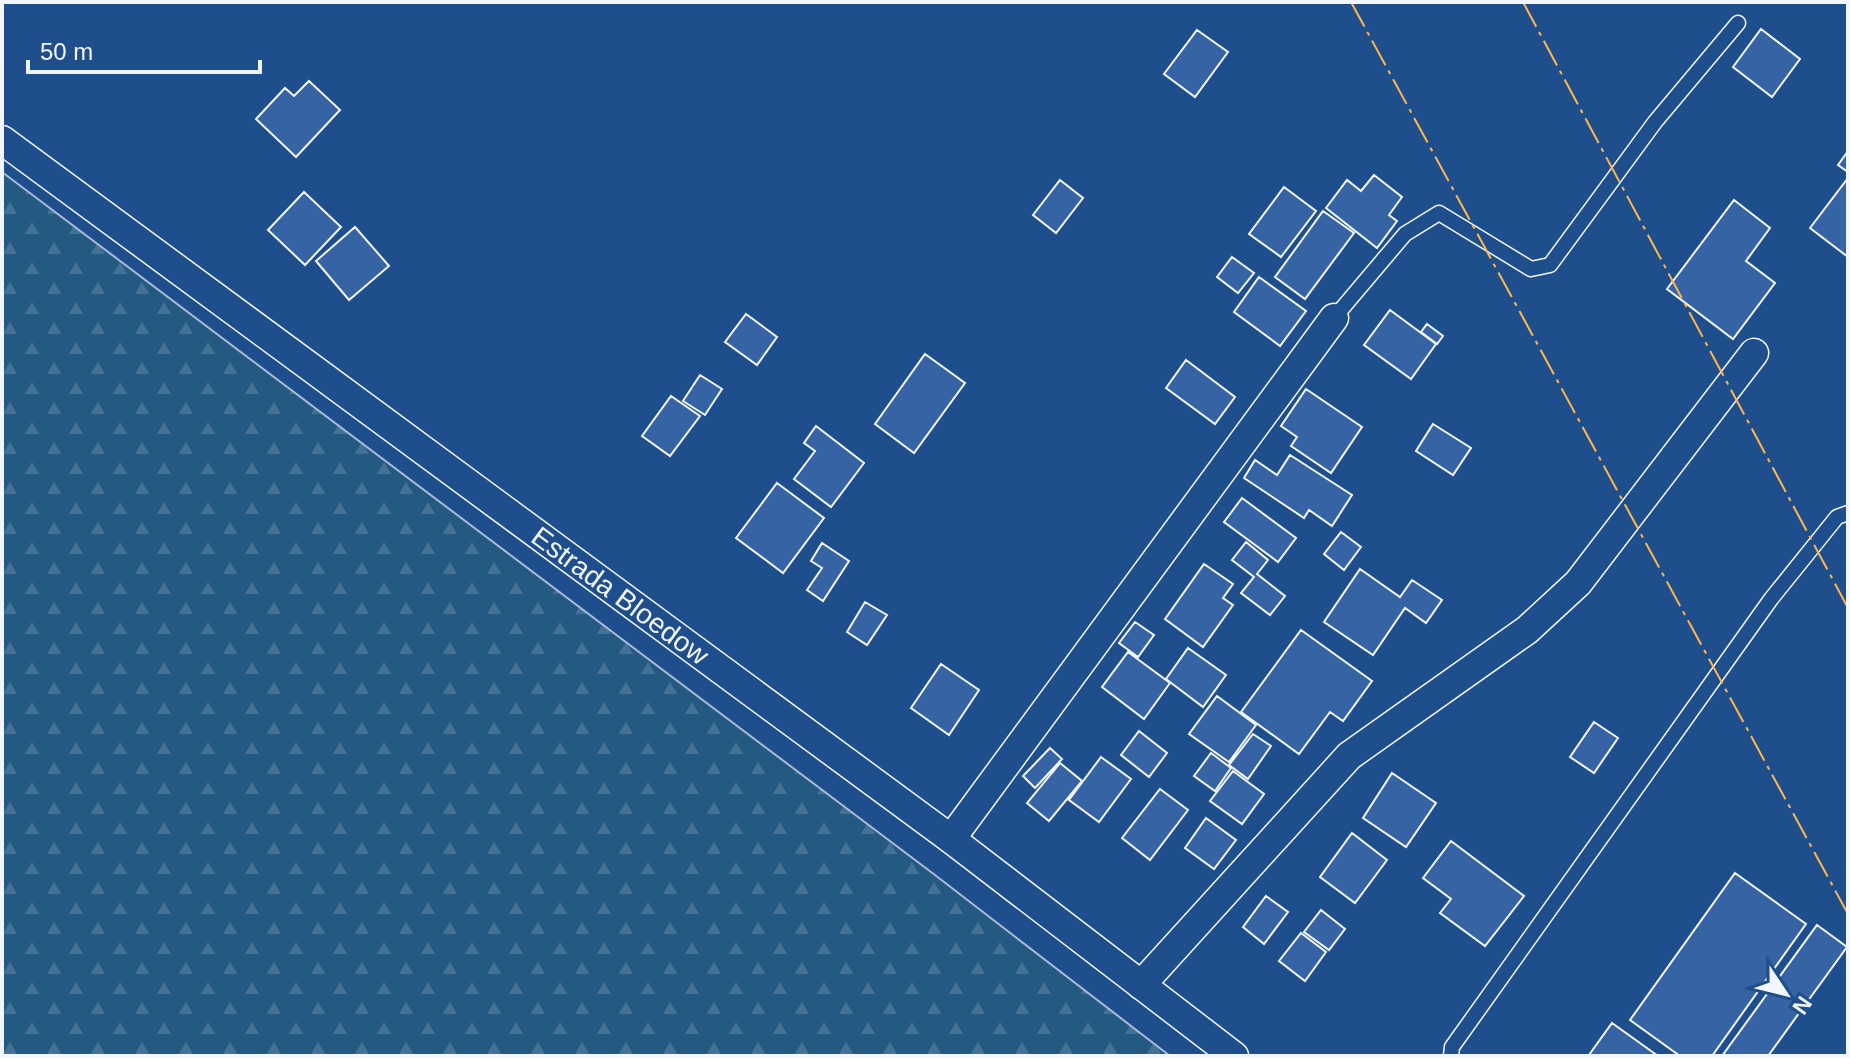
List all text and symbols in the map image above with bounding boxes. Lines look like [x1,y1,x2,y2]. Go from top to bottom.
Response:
scale bar [28,24,260,74]
text: 50 m [40,38,93,65]
street label: Estrada Bloedow [526,520,715,671]
north arrow [1746,954,1826,1034]
text: N [1787,992,1817,1019]

